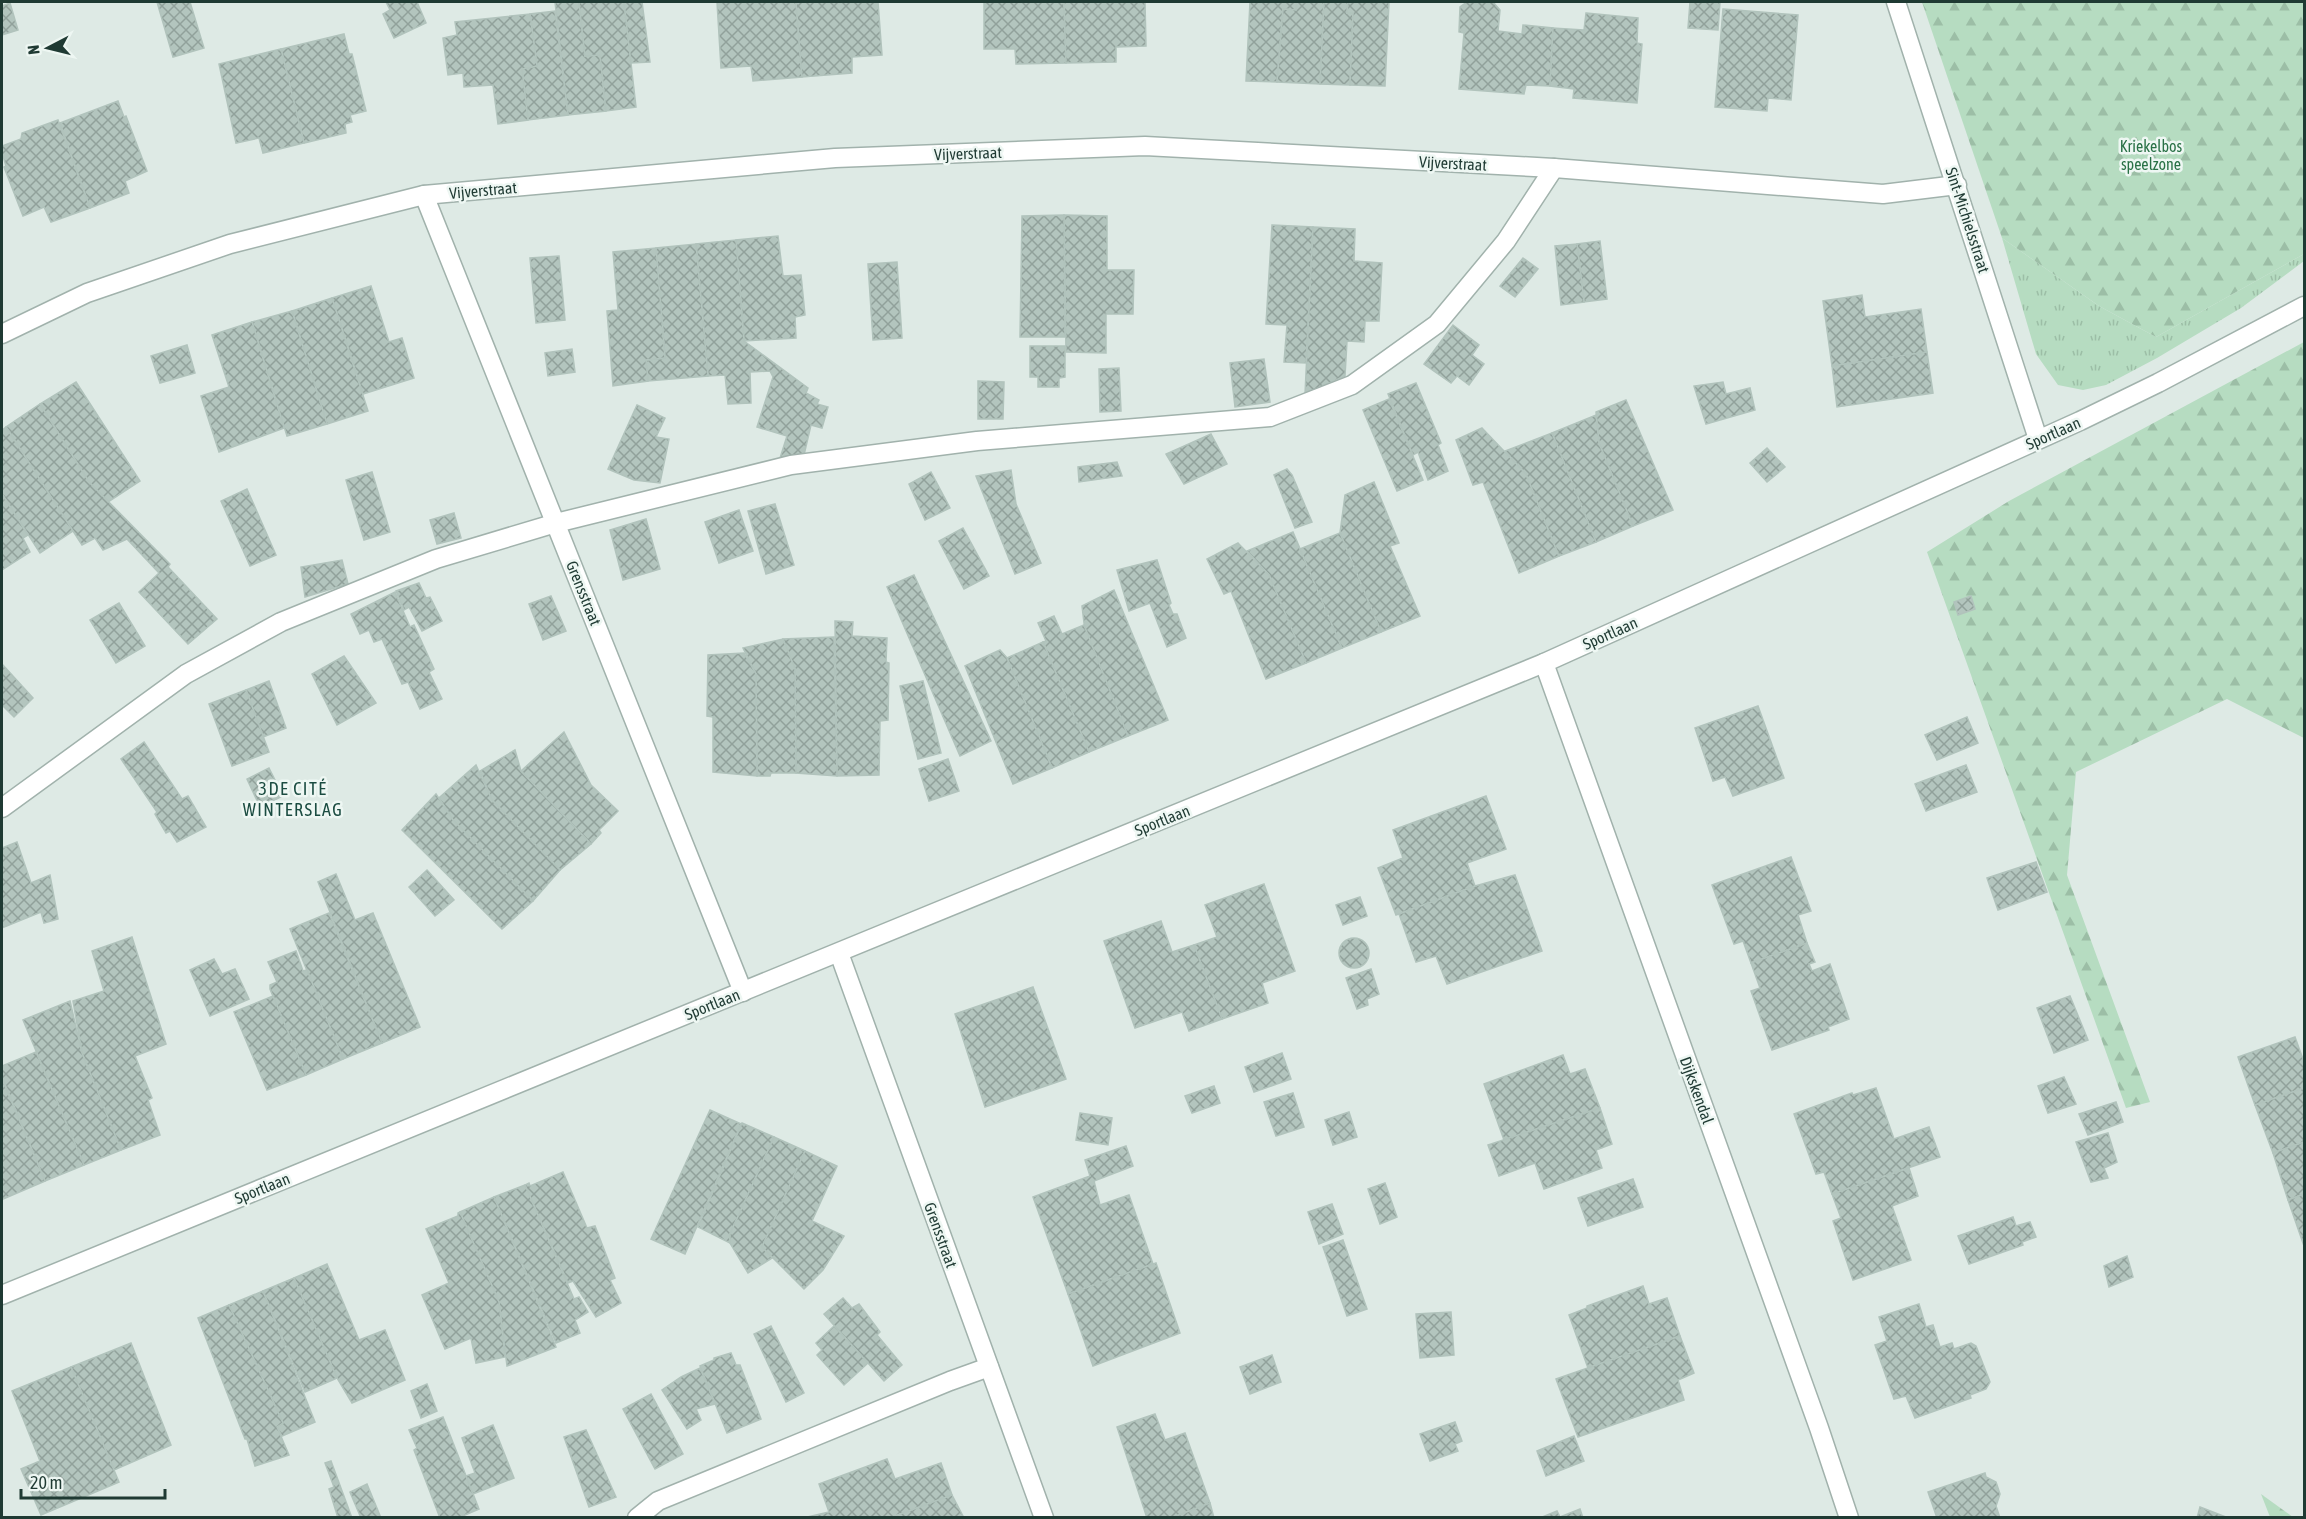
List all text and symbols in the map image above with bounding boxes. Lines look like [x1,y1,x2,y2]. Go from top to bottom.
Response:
north arrow [18,18,78,78]
text: N [24,44,43,56]
park label: Kriekelbos speelzone [2120,137,2183,174]
street label: Vijverstraat [934,143,1003,164]
street label: Vijverstraat [1419,152,1488,175]
street label: Sint-Michielsstraat [1942,165,1994,275]
street label: Vijverstraat [448,178,518,203]
street label: Sportlaan [2023,413,2084,454]
street label: Grensstraat [563,558,605,628]
street label: Sportlaan [1580,613,1641,654]
district label: 3DE CITÉ WINTERSLAG [243,778,343,820]
street label: Sportlaan [1132,801,1193,840]
street label: Sportlaan [682,985,743,1024]
street label: Dijkskendal [1676,1054,1718,1127]
street label: Sportlaan [232,1169,293,1208]
street label: Grensstraat [921,1200,961,1270]
scale bar [21,1462,165,1500]
text: 20 m [30,1472,62,1493]

